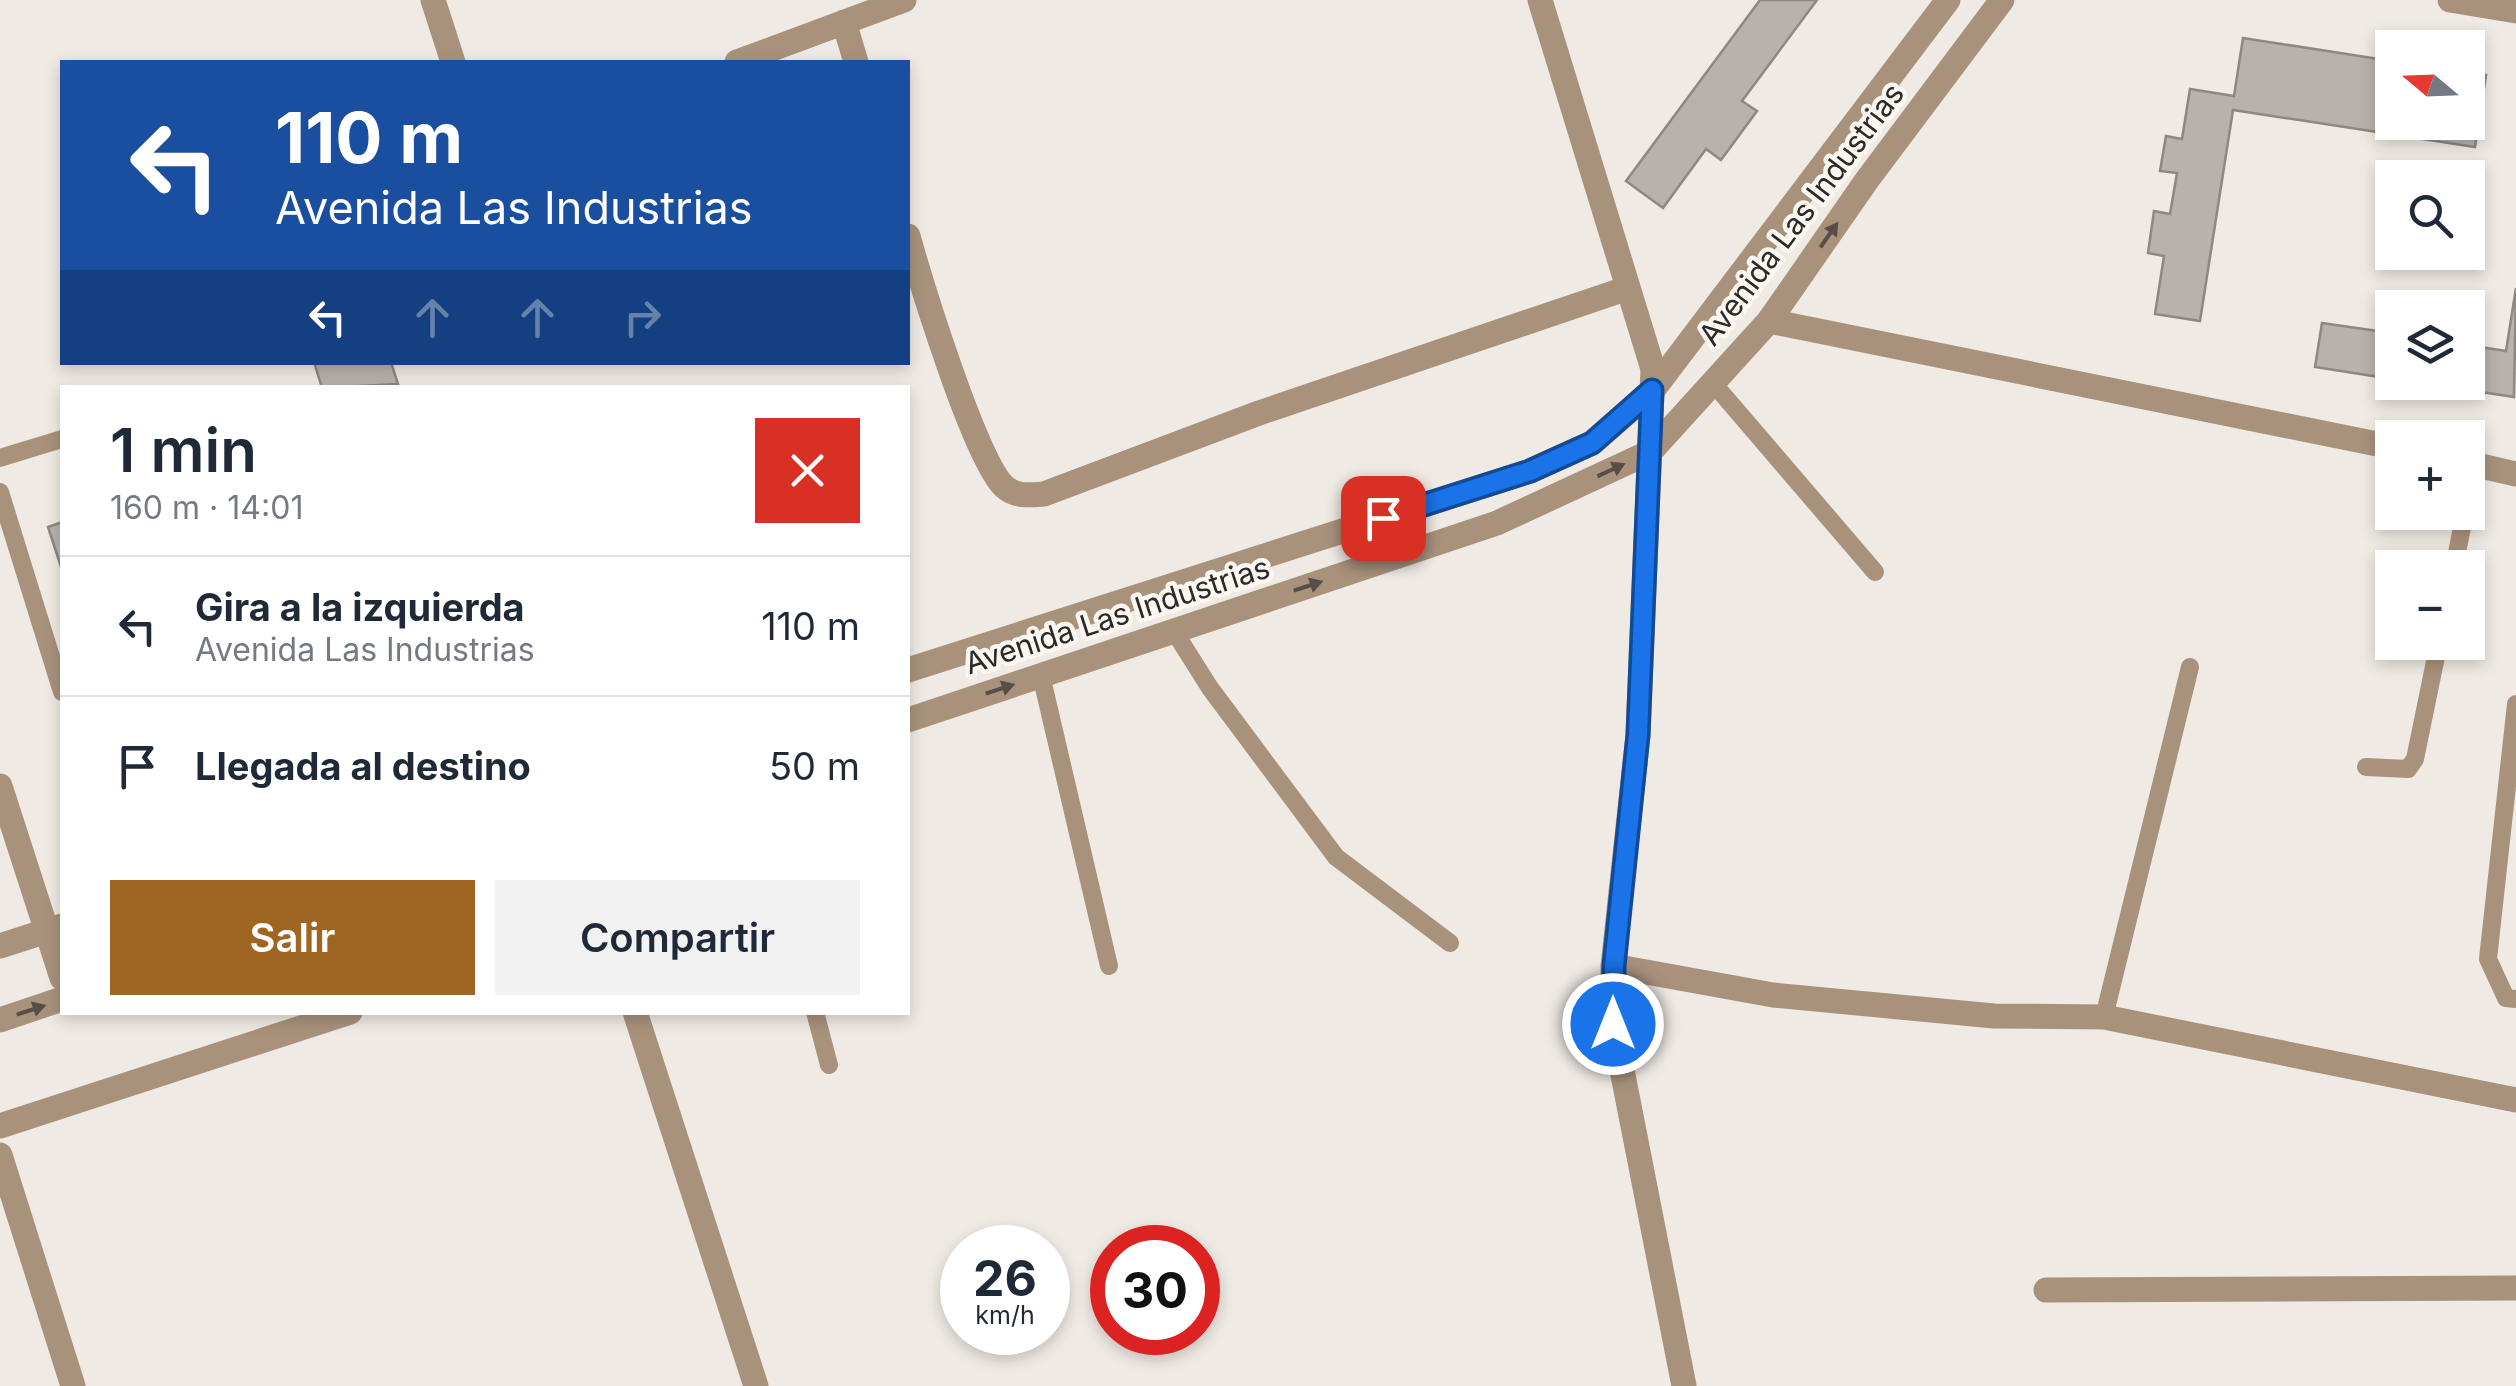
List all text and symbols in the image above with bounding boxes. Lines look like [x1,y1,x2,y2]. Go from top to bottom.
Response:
north arrow [2375,30,2485,140]
map controls [2375,30,2485,660]
street label: Avenida Las Industrias [1691,76,1911,352]
text: 110 m [275,95,463,180]
icon: left [110,100,240,230]
button: search [2375,160,2485,270]
text: Avenida Las Industrias [275,180,753,235]
one-way arrow [1819,221,1838,248]
icon: left [300,290,355,345]
icon: ahead [405,290,460,345]
icon: ahead [510,290,565,345]
icon: right [615,290,670,345]
button: layers [2375,290,2485,400]
text: 1 min [110,414,257,486]
button: close [755,418,860,523]
button: + [2375,420,2485,530]
one-way arrow [1597,462,1626,479]
pin [1341,476,1426,561]
text: 160 m · 14:01 [110,488,303,527]
icon: arrive [1356,491,1411,546]
street label: Avenida Las Industrias [960,549,1274,681]
button: − [2375,550,2485,660]
one-way arrow [1294,578,1324,593]
text: Gira a la izquierda [195,584,525,630]
icon: left [110,599,165,654]
text: 110 m [761,603,860,649]
text: Avenida Las Industrias [195,630,535,669]
one-way arrow [985,680,1015,695]
icon: arrive [110,739,165,794]
text: Llegada al destino [195,743,531,789]
text: 50 m [769,743,860,789]
button: Salir [110,880,475,995]
button: Compartir [495,880,860,995]
position arrow [1561,972,1665,1076]
one-way arrow [17,1001,47,1016]
speed limit sign: 30 [1090,1225,1220,1355]
text: 26 [973,1248,1037,1308]
text: km/h [975,1300,1035,1330]

